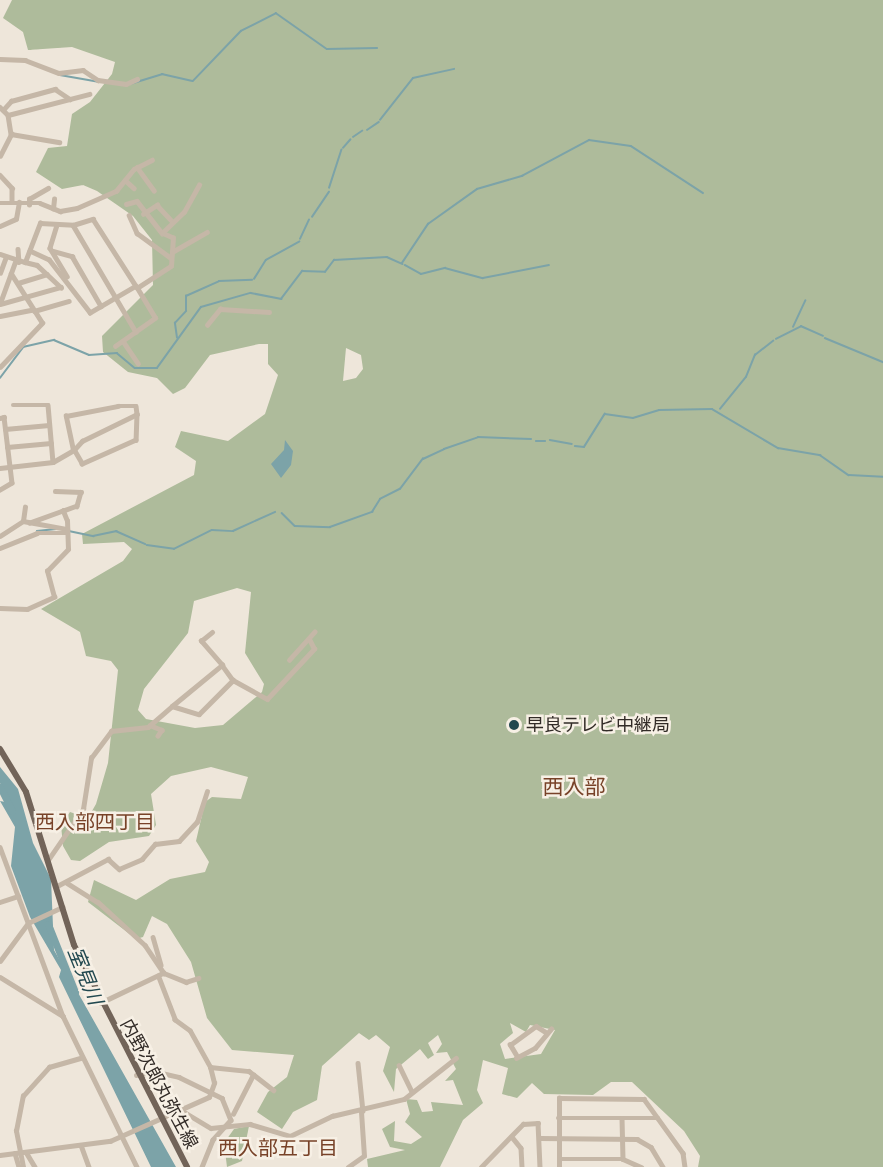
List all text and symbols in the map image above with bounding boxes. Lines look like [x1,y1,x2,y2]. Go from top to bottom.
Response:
place label: 早良テレビ中継局 [526,714,670,736]
marker: 早良テレビ中継局 [507,718,521,732]
district label: 西入部 [543,774,605,800]
district label: 西入部四丁目 [35,810,155,834]
water label: 室見川 [63,944,107,1008]
street label: 内野次郎丸弥生線 [116,1015,202,1153]
district label: 西入部五丁目 [218,1136,338,1160]

